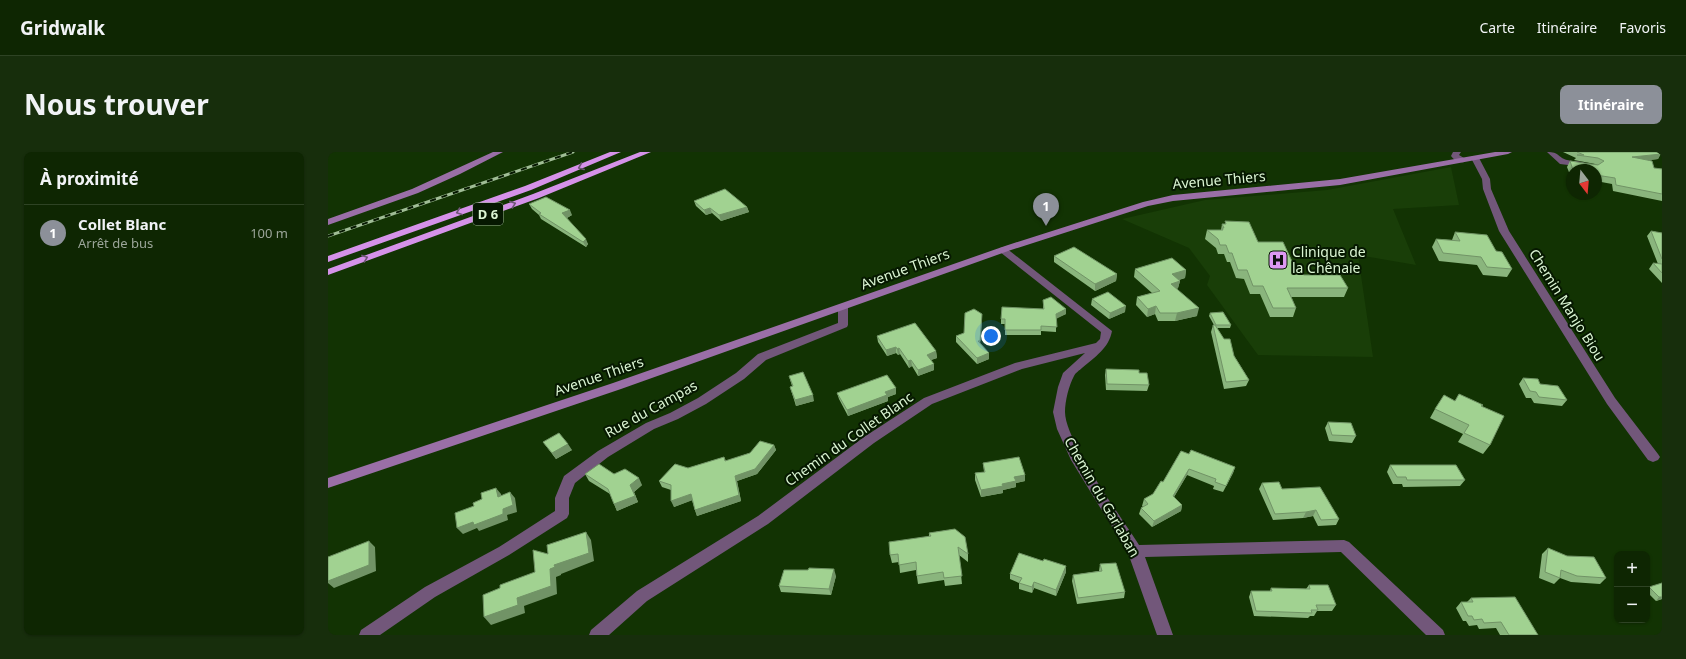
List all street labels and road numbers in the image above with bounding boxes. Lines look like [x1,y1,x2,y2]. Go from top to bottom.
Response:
street label: Avenue Thiers [1172,166,1267,193]
road number: D 6 [473,203,503,225]
street label: Avenue Thiers [858,244,952,293]
street label: Chemin Manjo Biou [1525,245,1610,365]
street label: Avenue Thiers [552,351,646,400]
street label: Rue du Campas [601,375,701,442]
street label: Chemin du Collet Blanc [781,387,917,490]
street label: Chemin du Garlaban [1060,433,1145,560]

